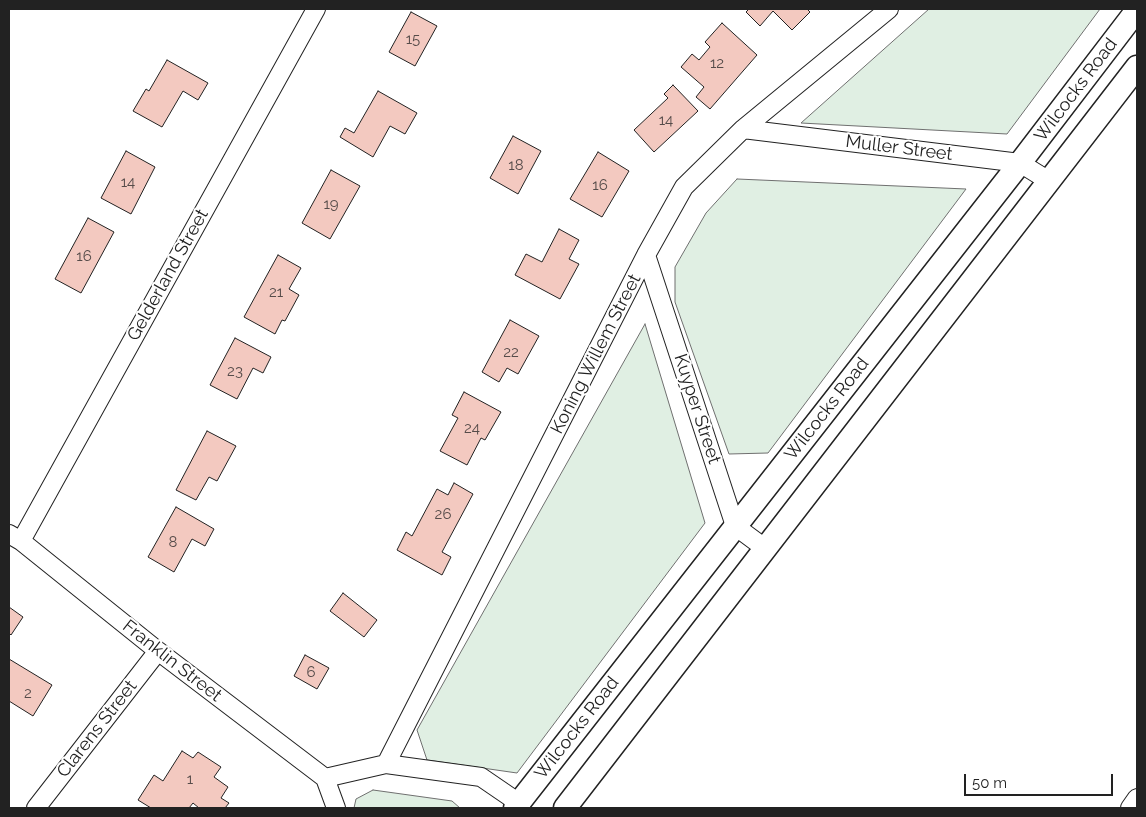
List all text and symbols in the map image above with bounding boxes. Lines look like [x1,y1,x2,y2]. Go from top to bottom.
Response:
house number: 15 [406,30,420,48]
street label: Wilcocks Road [1030,34,1122,146]
house number: 12 [710,54,724,72]
house number: 14 [659,111,673,129]
street label: Muller Street [844,131,954,165]
house number: 18 [508,156,524,174]
house number: 14 [121,173,135,191]
house number: 16 [592,176,608,194]
house number: 19 [323,195,339,213]
street label: Gelderland Street [123,205,213,345]
house number: 16 [76,247,92,265]
street label: Koning Willem Street [546,270,646,438]
house number: 21 [269,283,283,301]
house number: 22 [503,343,519,361]
street label: Kuyper Street [669,351,725,467]
street label: Wilcocks Road [780,353,874,465]
house number: 23 [227,362,243,380]
house number: 24 [464,419,480,437]
house number: 26 [435,505,451,523]
house number: 8 [169,533,177,551]
street label: Franklin Street [118,616,226,706]
house number: 6 [306,663,316,681]
street label: Wilcocks Road [530,672,624,784]
street label: Clarens Street [52,676,142,782]
house number: 2 [24,684,32,702]
scale bar [966,764,1115,796]
house number: 1 [187,770,193,788]
text: 50 m [972,774,1007,792]

